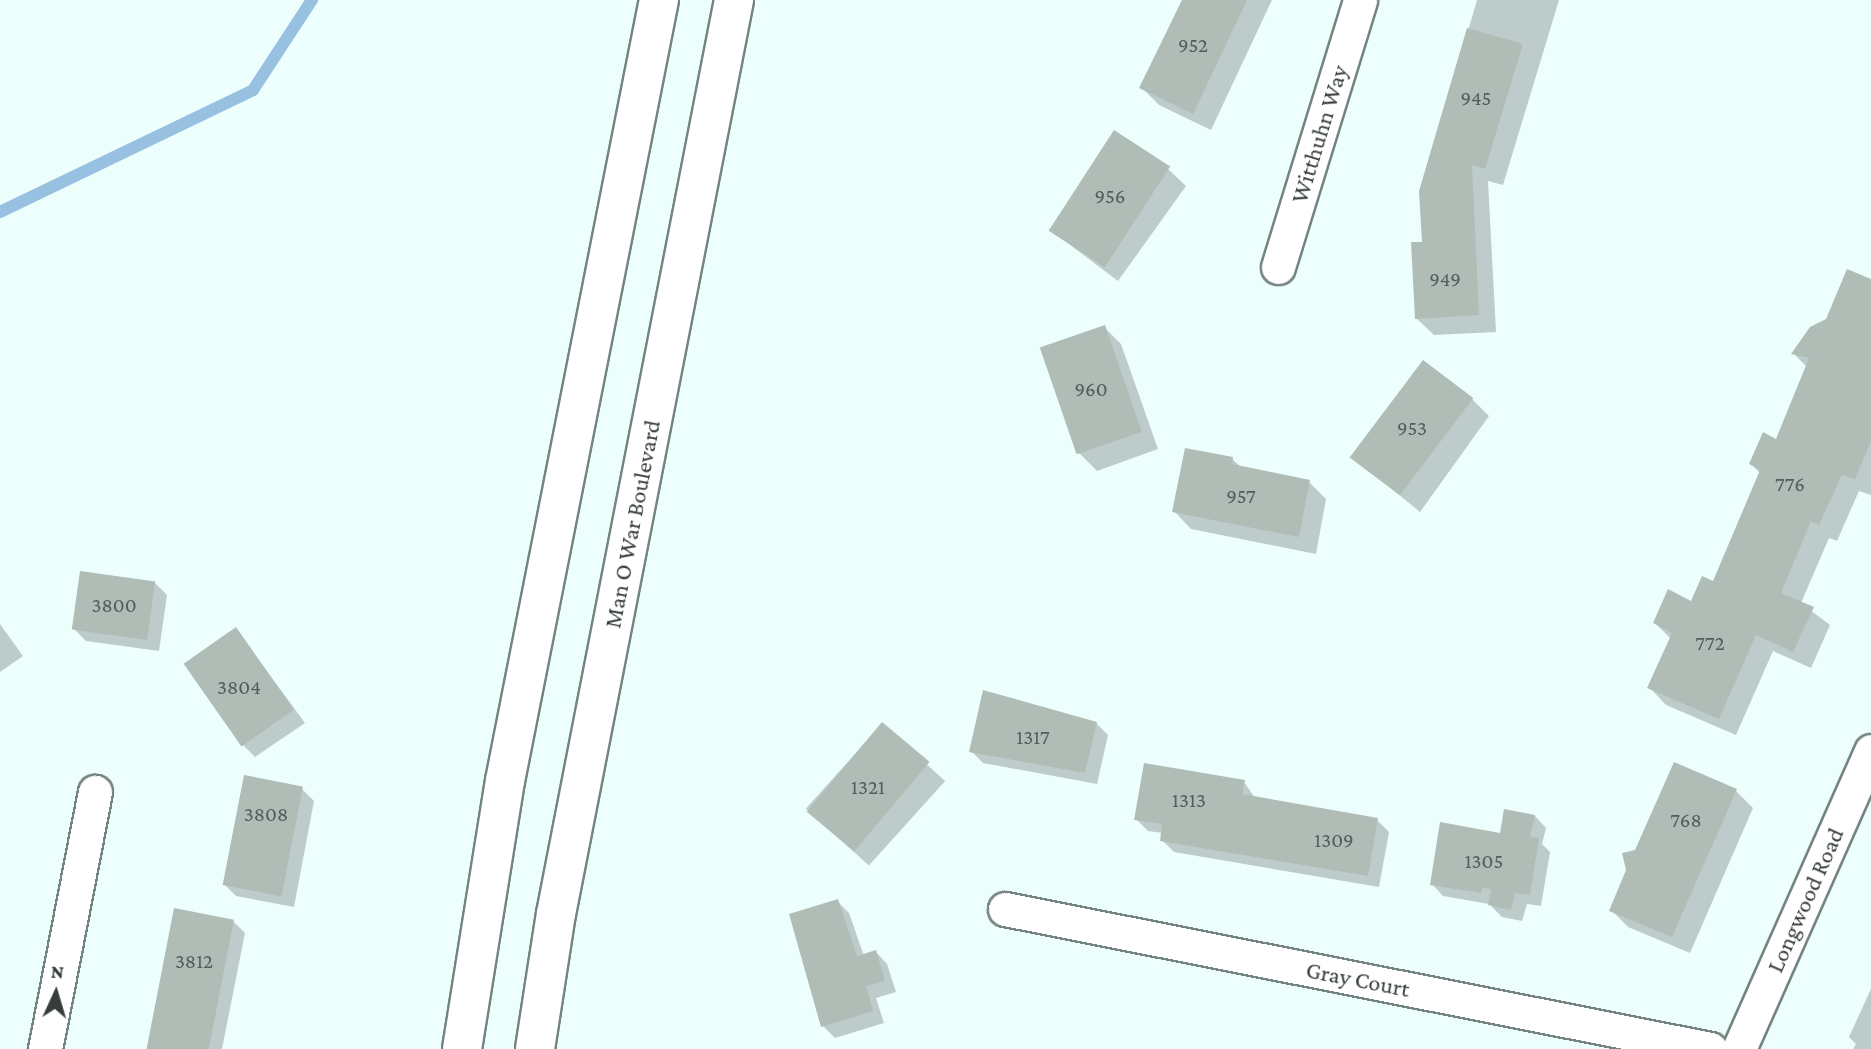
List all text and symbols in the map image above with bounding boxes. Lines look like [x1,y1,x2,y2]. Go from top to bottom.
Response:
house number: 952 [1178,32,1208,58]
street label: Witthuhn Way [1284,62,1354,206]
house number: 945 [1461,85,1491,111]
house number: 956 [1094,183,1126,209]
house number: 949 [1429,266,1461,292]
house number: 960 [1074,376,1108,402]
house number: 953 [1397,415,1427,441]
street label: Man O War Boulevard [598,418,666,630]
house number: 776 [1775,471,1805,497]
house number: 957 [1226,483,1256,509]
house number: 3800 [91,592,137,618]
house number: 772 [1695,630,1725,656]
house number: 3804 [217,674,261,700]
house number: 1317 [1016,724,1050,750]
house number: 1321 [851,774,885,800]
house number: 1313 [1172,787,1206,813]
house number: 3808 [244,801,288,827]
house number: 768 [1670,807,1702,833]
street label: Longwood Road [1760,823,1850,977]
house number: 1309 [1314,827,1354,853]
house number: 1305 [1465,848,1503,874]
house number: 3812 [175,948,213,974]
street label: Gray Court [1304,955,1412,1003]
north arrow [21,958,91,1028]
text: N [50,961,65,982]

